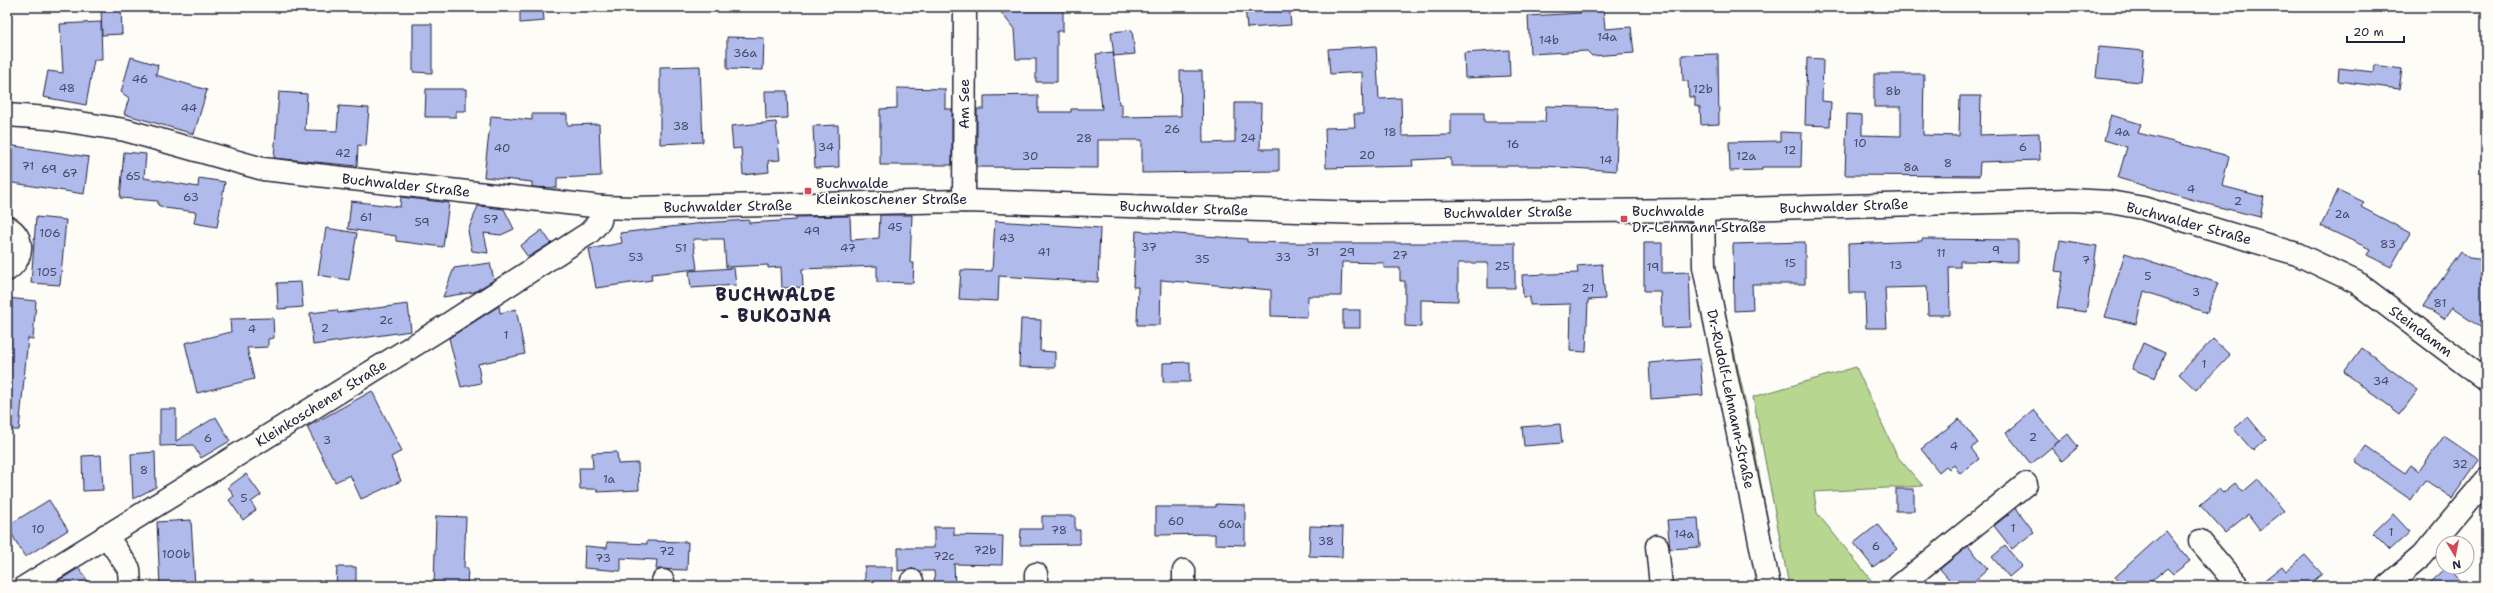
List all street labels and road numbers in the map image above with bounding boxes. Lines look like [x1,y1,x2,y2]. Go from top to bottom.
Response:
street label: Am See [955,79,973,129]
street label: Buchwalder Straße [341,169,471,201]
street label: Buchwalder Straße [1779,195,1909,217]
street label: Buchwalder Straße [663,196,793,216]
street label: Buchwalder Straße [1119,197,1249,219]
street label: Buchwalder Straße [2124,198,2254,248]
street label: Buchwalder Straße [1443,202,1573,222]
street label: Steindamm [2386,301,2456,361]
street label: Dr.-Rudolf-Lehmann-Straße [1703,308,1759,490]
street label: Kleinkoschener Straße [252,355,390,451]

